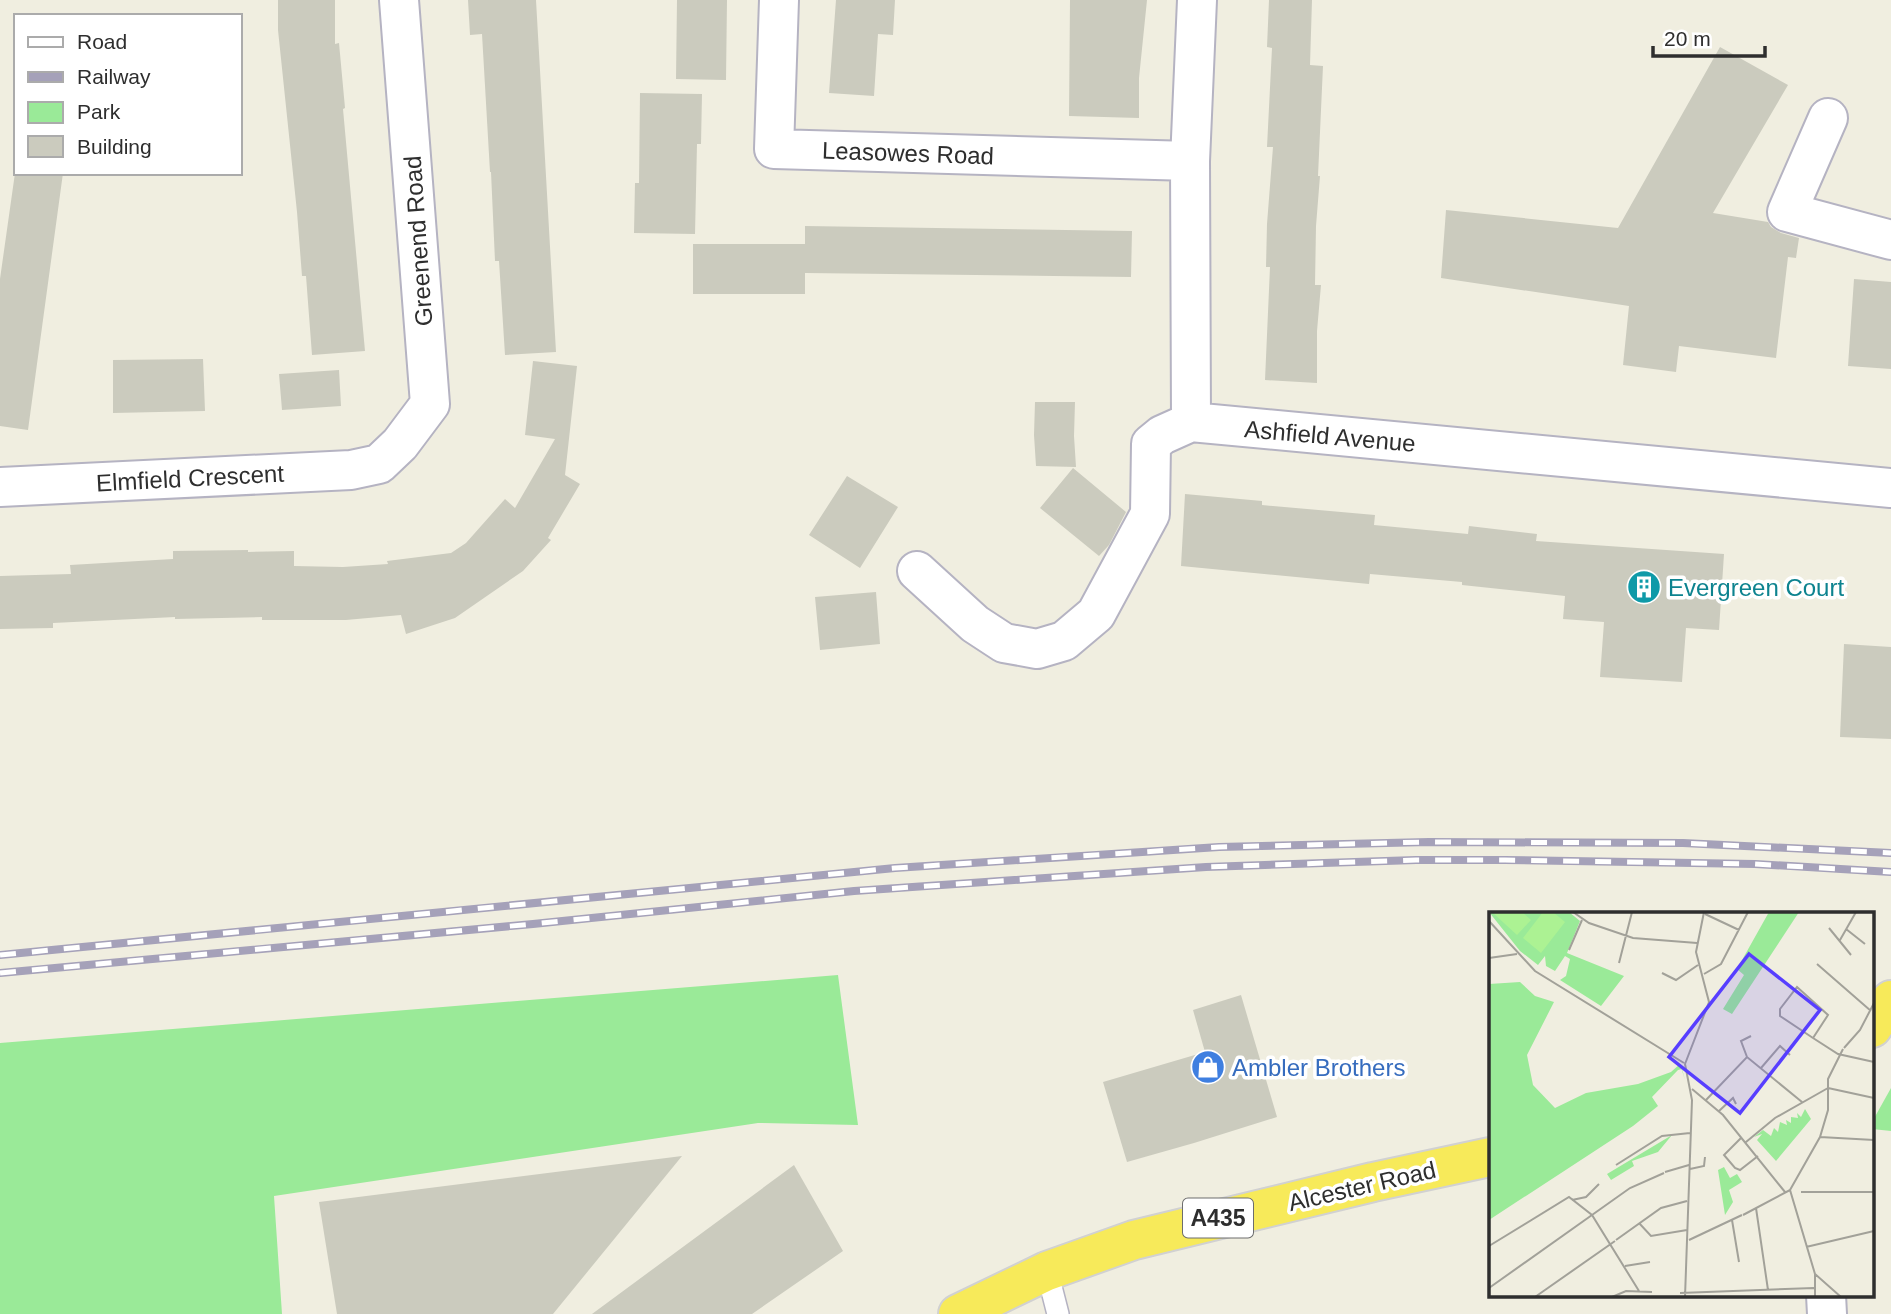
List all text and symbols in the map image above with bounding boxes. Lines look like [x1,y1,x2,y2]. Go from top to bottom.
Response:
legend [14,14,242,175]
scale bar [1653,14,1765,58]
text: 20 m [1664,27,1711,50]
text: Road [77,30,127,53]
text: Railway [77,65,151,88]
text: Park [77,100,121,123]
text: Building [77,135,152,158]
street label: Leasowes Road [822,137,994,169]
street label: Greenend Road [399,155,437,327]
street label: Ashfield Avenue [1243,415,1417,457]
street label: Elmfield Crescent [95,460,285,496]
building icon: Evergreen Court [1625,568,1663,606]
place label: Evergreen Court [1668,574,1844,601]
inset map [1489,912,1874,1296]
shop icon: Ambler Brothers [1189,1048,1227,1086]
place label: Ambler Brothers [1232,1054,1405,1081]
street label: Alcester Road [1286,1156,1438,1216]
road number: A435 [1183,1198,1253,1238]

